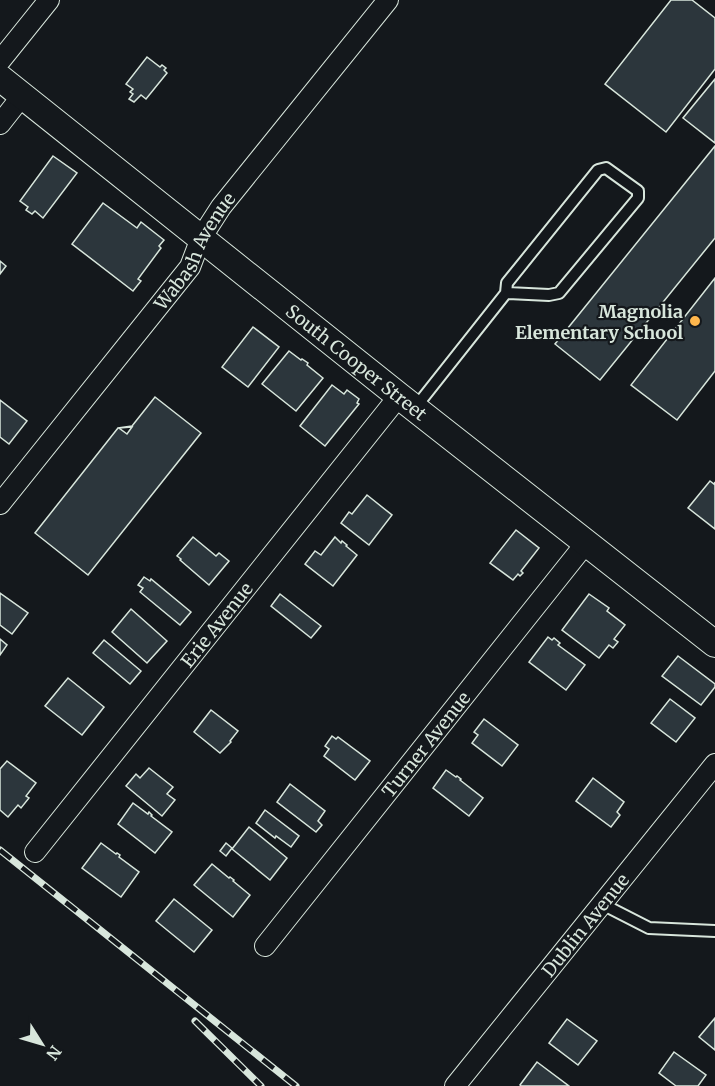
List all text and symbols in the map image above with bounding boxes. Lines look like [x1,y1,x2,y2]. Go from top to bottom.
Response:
street label: Wabash Avenue [148,187,240,315]
street label: South Cooper Street [282,299,432,425]
place label: Magnolia Elementary School [515,300,683,344]
marker: Magnolia Elementary School [688,314,702,328]
street label: Erie Avenue [176,577,257,672]
street label: Turner Avenue [377,687,475,802]
street label: Dublin Avenue [536,869,634,981]
north arrow [12,1014,72,1074]
text: N [42,1042,66,1064]

